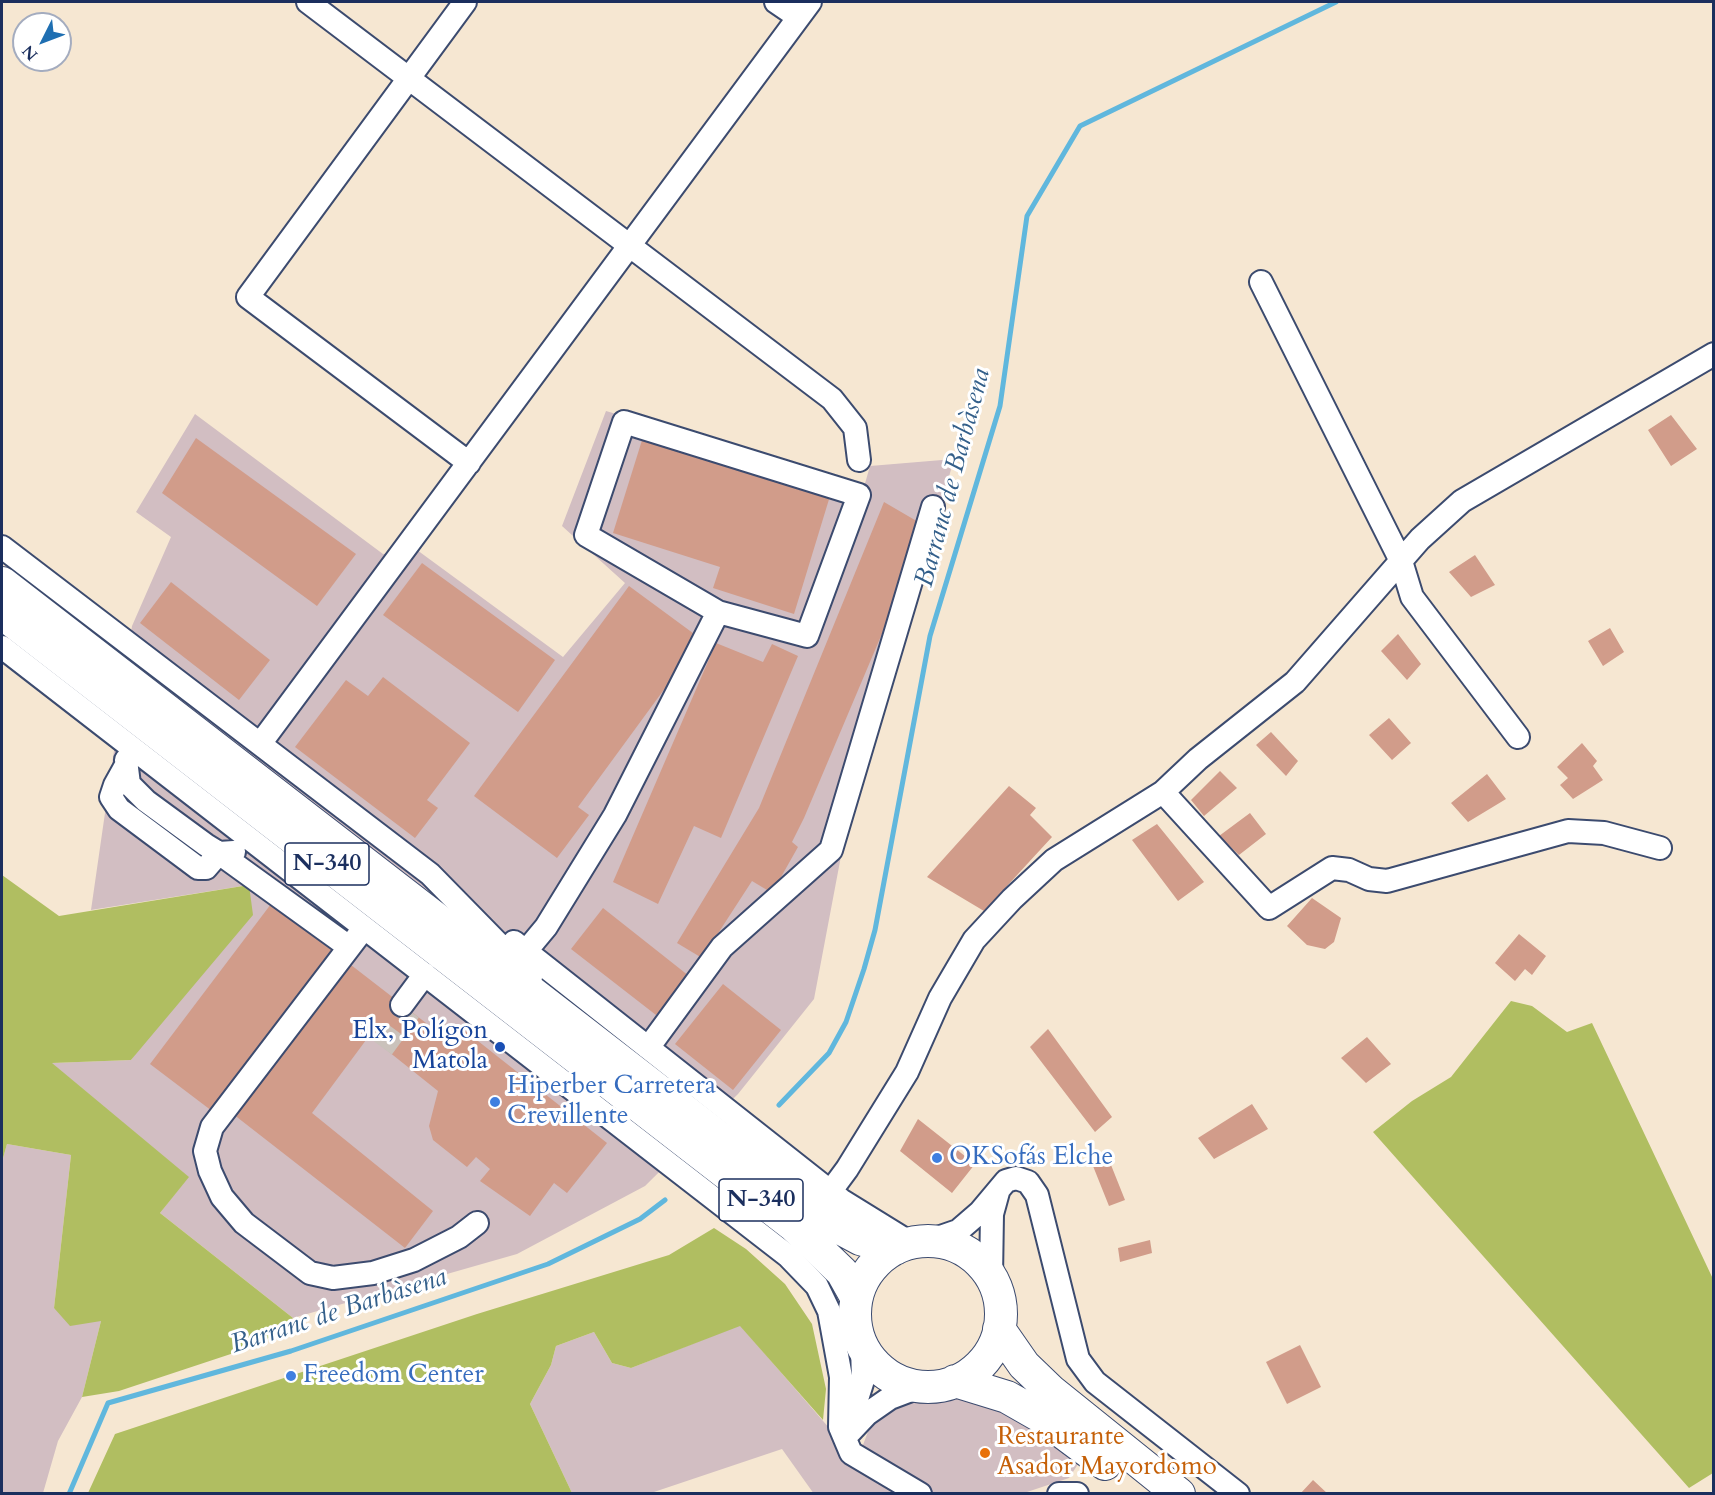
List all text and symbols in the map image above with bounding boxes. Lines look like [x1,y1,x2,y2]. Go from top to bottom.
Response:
north arrow [12,12,72,72]
text: N [17,40,43,65]
water label: Barranc de Barbàsena [909,365,999,591]
road number: N-340 [285,843,369,885]
place label: Elx, Polígon Matola [352,1016,488,1078]
marker: Elx, Polígon Matola [493,1040,507,1054]
place label: Hiperber Carretera Crevillente [507,1071,716,1132]
marker: Hiperber Carretera Crevillente [488,1095,502,1109]
place label: OKSofás Elche [949,1142,1113,1174]
marker: OKSofás Elche [930,1151,944,1165]
road number: N-340 [719,1179,803,1221]
water label: Barranc de Barbàsena [227,1262,451,1362]
place label: Freedom Center [303,1360,484,1392]
marker: Freedom Center [284,1369,298,1383]
place label: Restaurante Asador Mayordomo [997,1422,1217,1484]
marker: Restaurante Asador Mayordomo [978,1446,992,1460]

